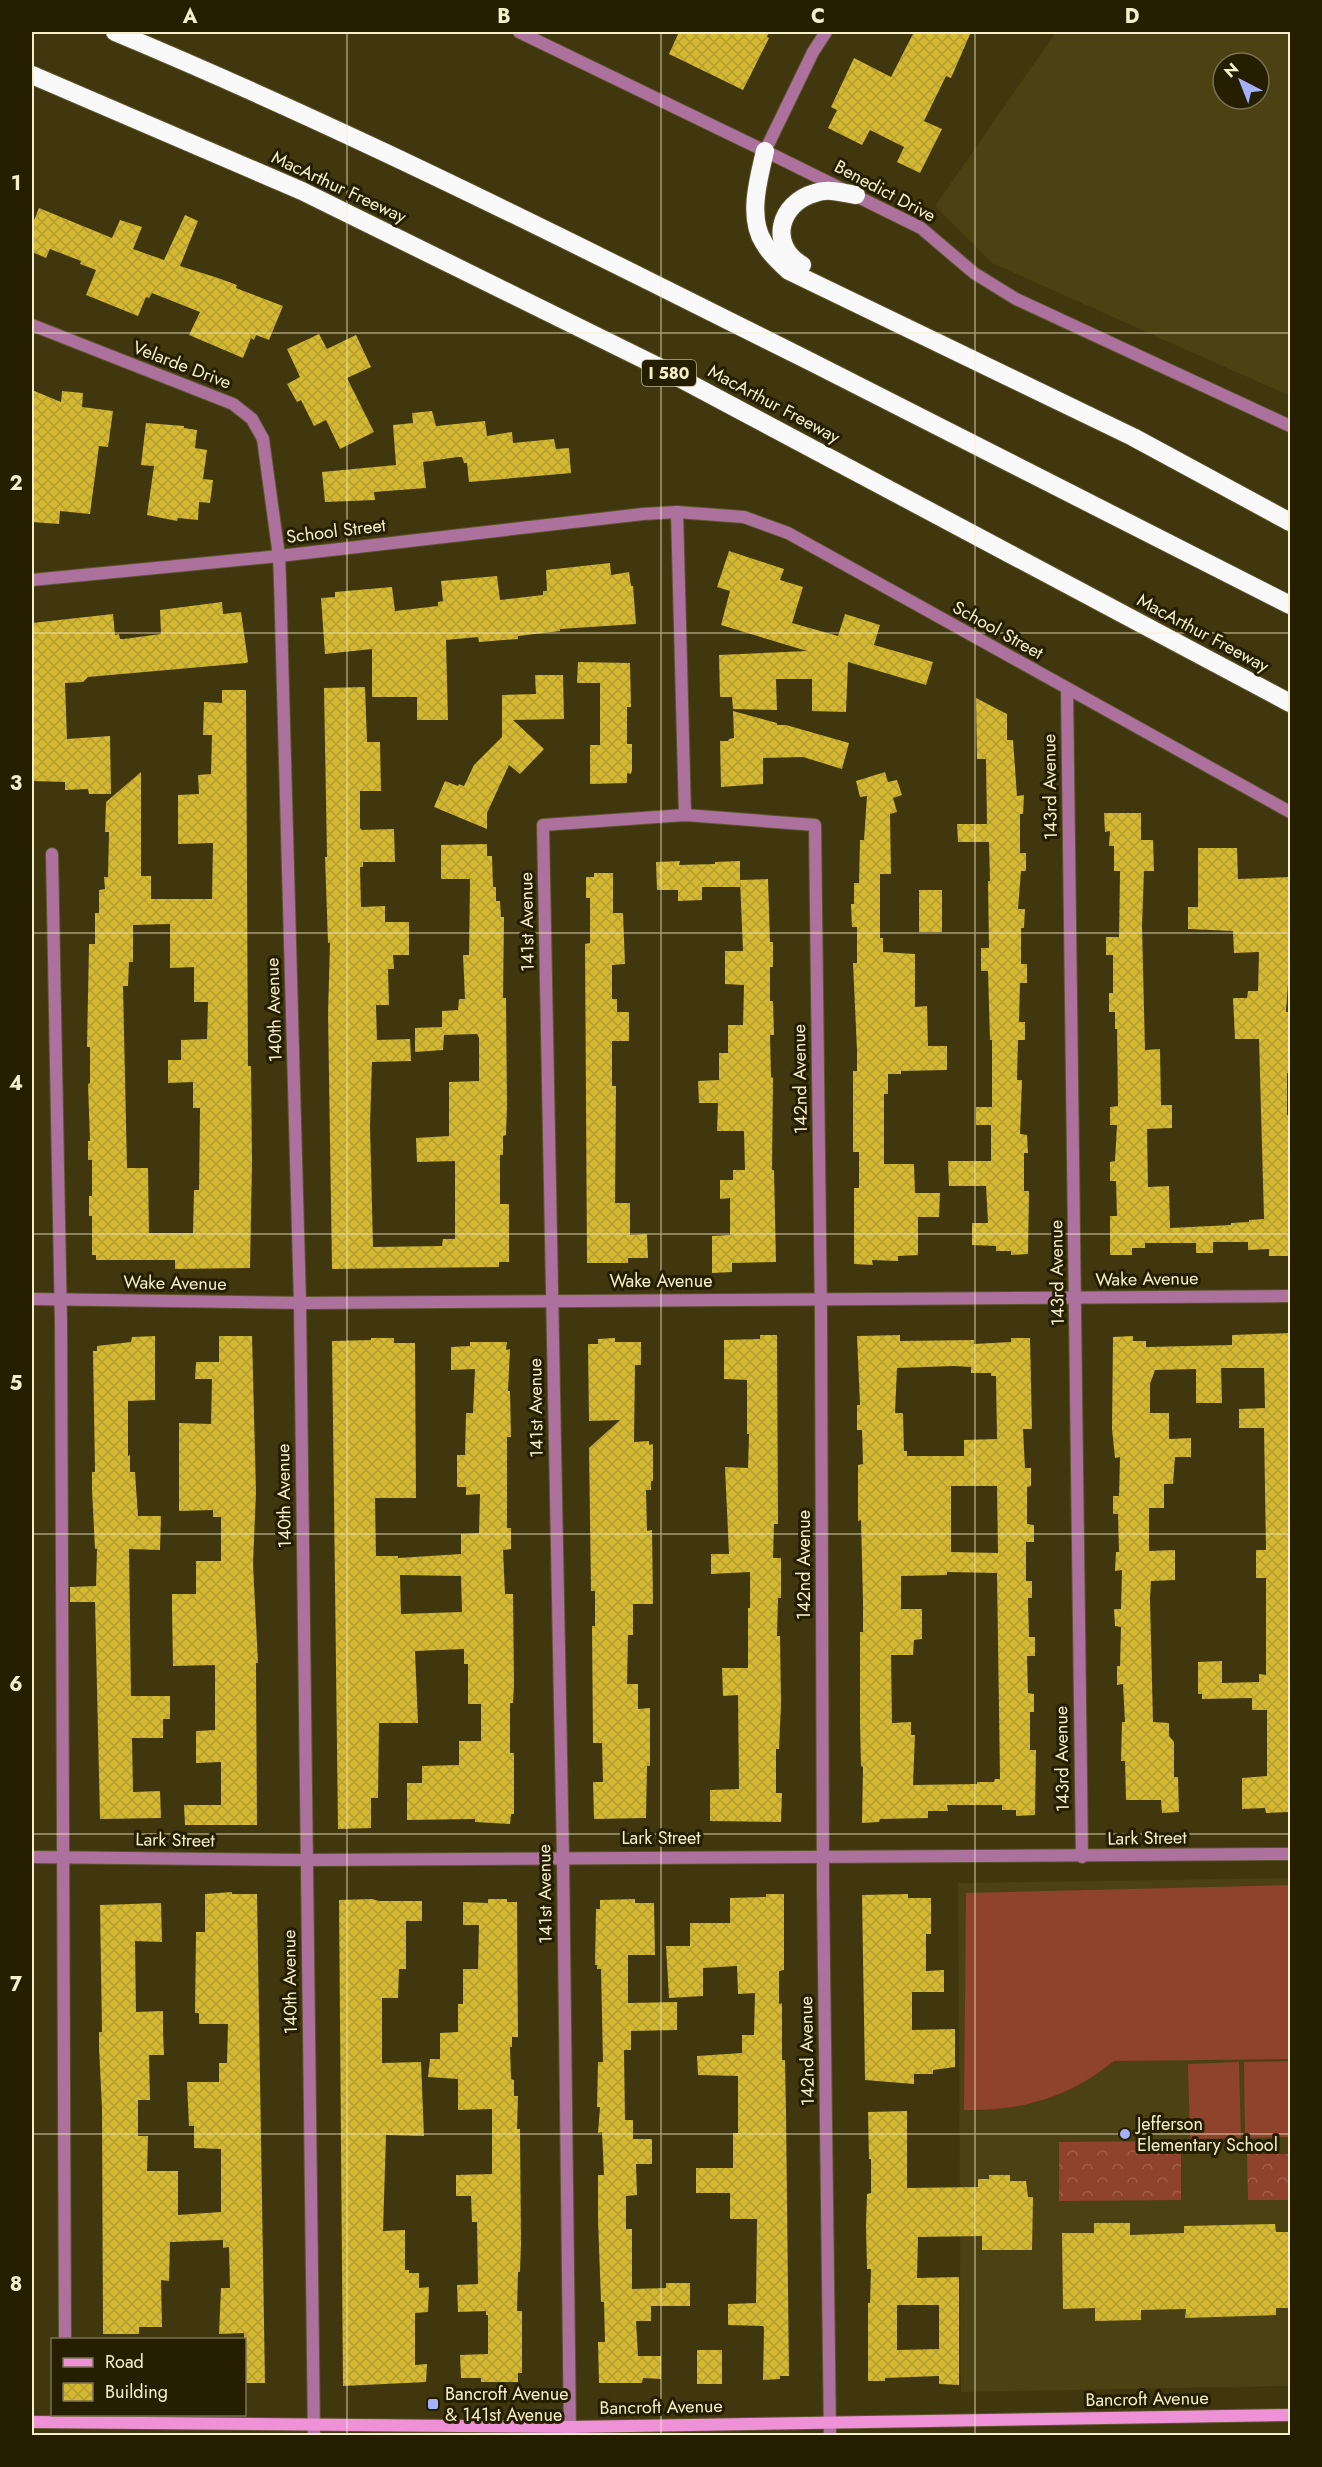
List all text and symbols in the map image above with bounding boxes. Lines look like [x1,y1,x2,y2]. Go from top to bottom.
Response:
text: A [182,2,198,31]
text: B [497,2,511,31]
text: C [811,2,825,31]
text: D [1125,2,1139,31]
north arrow [1211,51,1271,111]
text: N [1219,57,1244,83]
street label: MacArthur Freeway [267,144,411,230]
street label: Benedict Drive [830,153,940,229]
text: 1 [11,169,21,198]
street label: Velarde Drive [129,334,235,396]
street label: MacArthur Freeway [703,358,845,450]
road number: I 580 [642,360,696,386]
text: 2 [9,469,23,498]
street label: School Street [285,512,388,550]
street label: MacArthur Freeway [1132,587,1274,679]
street label: School Street [948,594,1049,666]
street label: 143rd Avenue [1036,734,1064,840]
text: 3 [10,769,22,798]
street label: 141st Avenue [513,872,541,972]
street label: 140th Avenue [259,957,289,1063]
street label: 142nd Avenue [786,1024,814,1134]
text: 4 [9,1069,23,1098]
street label: 143rd Avenue [1043,1220,1071,1326]
street label: Wake Avenue [1095,1265,1199,1293]
street label: Wake Avenue [609,1268,713,1294]
street label: Wake Avenue [123,1269,227,1297]
street label: 141st Avenue [522,1358,550,1458]
text: 5 [10,1369,23,1398]
street label: 140th Avenue [270,1443,298,1549]
street label: 142nd Avenue [791,1510,817,1620]
text: 6 [9,1670,23,1699]
street label: 143rd Avenue [1048,1706,1076,1812]
street label: Lark Street [1107,1824,1187,1852]
street label: Lark Street [621,1825,701,1851]
street label: Lark Street [135,1826,215,1854]
street label: 141st Avenue [531,1844,559,1944]
street label: 140th Avenue [276,1929,304,2035]
text: 7 [10,1970,23,1999]
street label: 142nd Avenue [793,1996,821,2106]
place label: Jefferson Elementary School [1135,2111,1278,2158]
marker: Jefferson Elementary School [1118,2127,1132,2141]
text: 8 [10,2270,22,2299]
legend [51,2338,246,2416]
text: Road [105,2349,144,2375]
text: Building [105,2379,168,2405]
place label: Bancroft Avenue & 141st Avenue [445,2381,568,2428]
street label: Bancroft Avenue [1085,2385,1209,2413]
street label: Bancroft Avenue [599,2393,723,2421]
marker: Bancroft Avenue & 141st Avenue [426,2397,440,2411]

